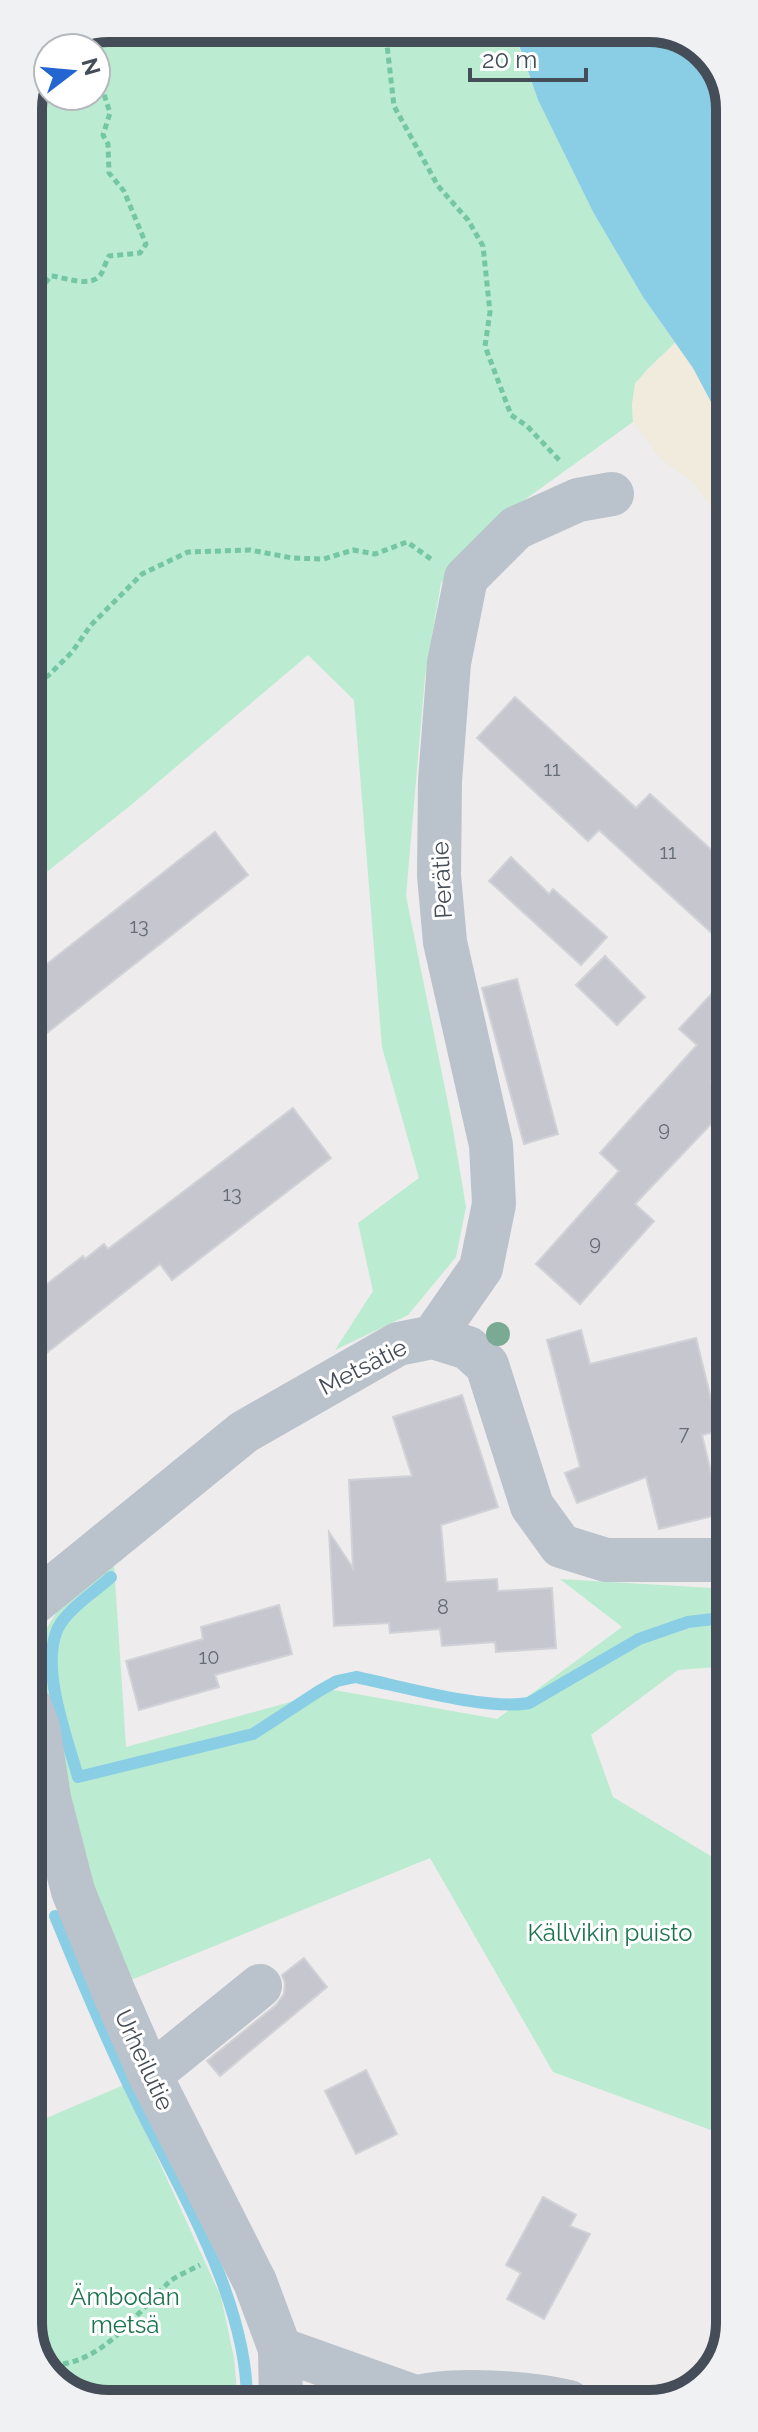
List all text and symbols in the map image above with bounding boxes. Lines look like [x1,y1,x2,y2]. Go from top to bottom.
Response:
north arrow [32,32,112,112]
scale bar [470,32,586,82]
text: 20 m [482,45,537,74]
text: N [76,55,106,78]
house number: 11 [543,757,561,781]
house number: 11 [659,840,677,864]
street label: Perätie [425,841,458,919]
house number: 13 [129,914,149,938]
house number: 9 [658,1117,670,1141]
house number: 13 [222,1182,242,1206]
house number: 9 [589,1231,601,1255]
street label: Metsätie [314,1332,412,1401]
house number: 7 [679,1421,690,1445]
house number: 8 [437,1595,449,1619]
house number: 10 [199,1645,219,1669]
park label: Källvikin puisto [527,1918,693,1947]
street label: Urheilutie [109,2005,180,2115]
park label: Ämbodan metsä [70,2282,180,2339]

